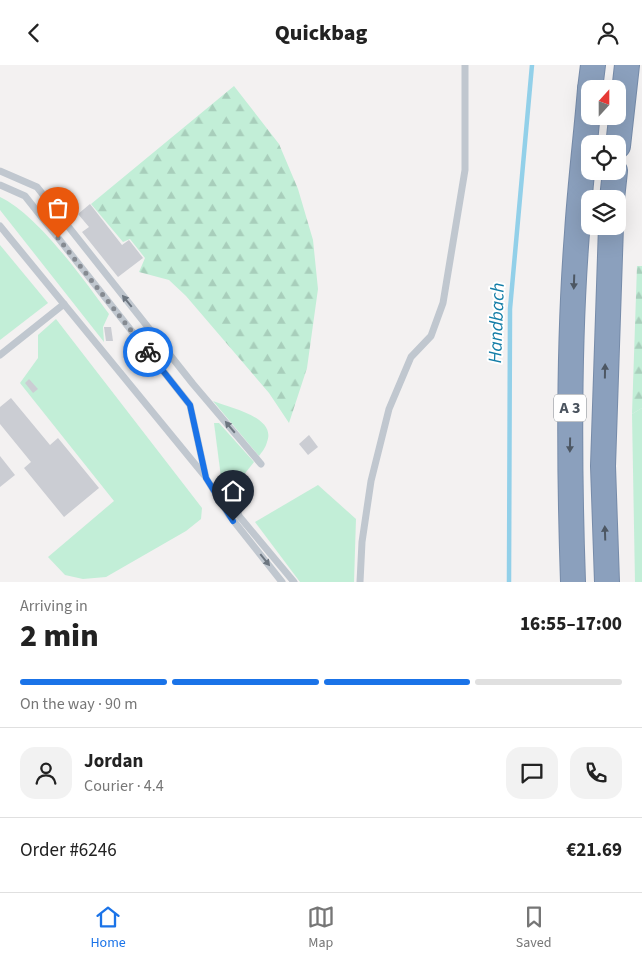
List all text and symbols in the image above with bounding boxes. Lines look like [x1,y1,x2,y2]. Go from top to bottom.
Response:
text: Quickbag [275,17,367,49]
icon: back [20,19,48,47]
icon: person [594,19,622,47]
north arrow [581,80,626,125]
map controls [581,80,626,235]
button: locate [581,135,626,180]
pin [37,187,79,238]
button: layers [581,190,626,235]
icon: bag [44,194,72,222]
one-way arrow [570,275,578,291]
water label: Handbach [482,282,512,364]
one-way arrow [122,295,133,308]
courier [123,327,173,377]
icon: bike [134,338,162,366]
one-way arrow [601,363,609,379]
road number: A 3 [554,394,586,421]
one-way arrow [225,421,236,433]
one-way arrow [565,437,573,453]
pin [212,470,254,521]
icon: home [219,477,247,505]
one-way arrow [601,525,609,541]
one-way arrow [259,553,270,566]
text: Arriving in [20,595,88,617]
text: 16:55–17:00 [520,611,622,638]
text: 2 min [20,613,99,659]
text: On the way · 90 m [20,693,137,715]
button: person [20,747,72,799]
button: chat [506,747,558,799]
button: phone [570,747,622,799]
text: Jordan [84,748,143,775]
text: Courier · 4.4 [84,775,164,797]
text: Order #6246 [20,837,117,864]
text: €21.69 [566,837,622,864]
tab: Home [90,903,126,953]
tab: Map [307,903,335,953]
tab: Saved [516,903,551,953]

